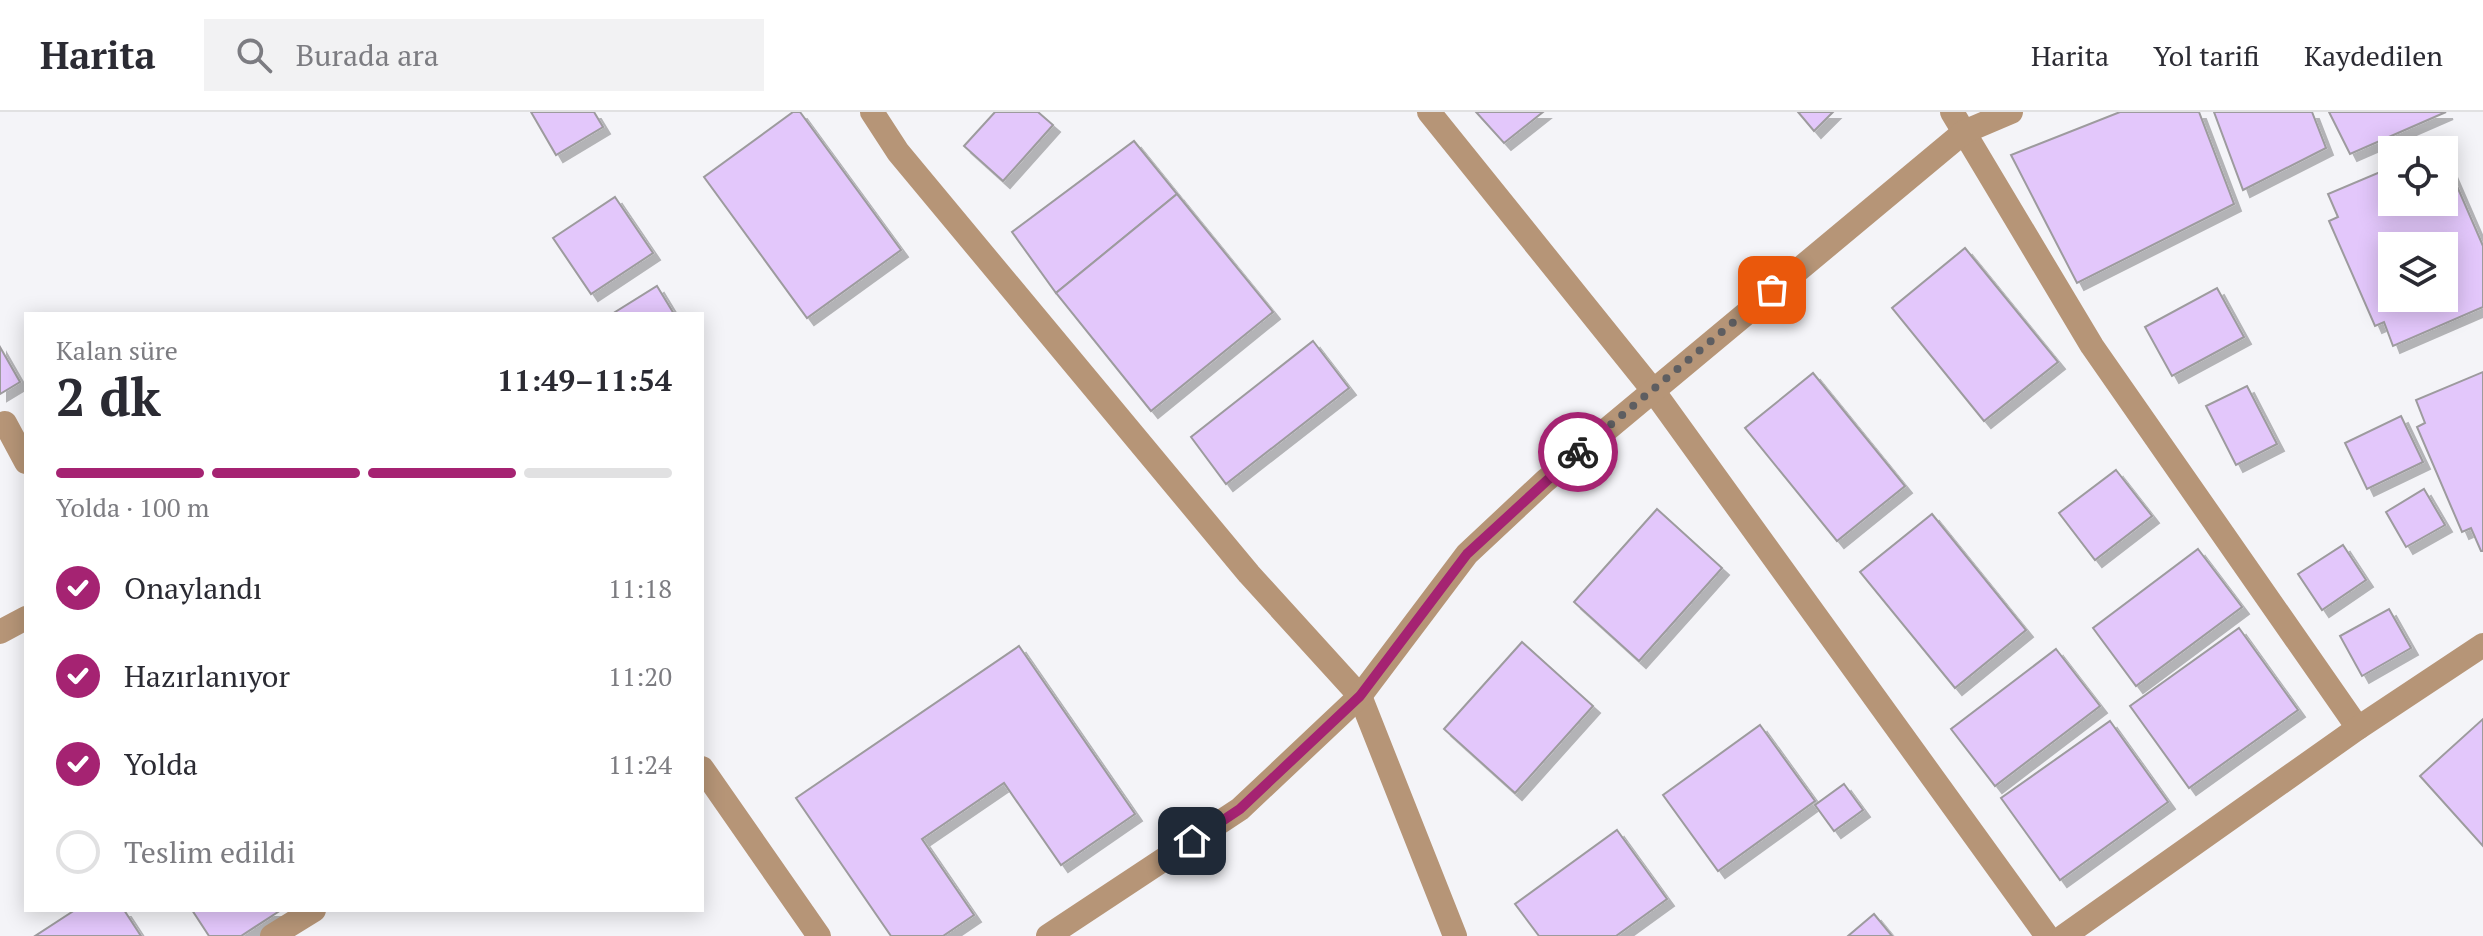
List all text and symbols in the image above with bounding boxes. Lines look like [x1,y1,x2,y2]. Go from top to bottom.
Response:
search box [204,19,764,91]
text: Harita [40,30,156,80]
icon: search [232,33,276,77]
text: Burada ara [296,35,439,75]
text: Harita [2031,37,2109,74]
text: Yol tarifi [2153,37,2260,74]
text: Kaydedilen [2304,37,2443,74]
map controls [2378,136,2458,312]
button: locate [2378,136,2458,216]
button: layers [2378,232,2458,312]
pin [1738,256,1806,324]
icon: bag [1750,268,1794,312]
text: Kalan süre [56,333,178,367]
text: 11:49–11:54 [497,360,672,400]
text: 2 dk [56,362,161,431]
courier [1538,412,1618,492]
icon: bike [1556,430,1600,474]
text: Yolda · 100 m [56,490,209,524]
icon: check [56,566,100,610]
text: Onaylandı [124,568,262,608]
text: 11:18 [608,571,672,605]
icon: check [56,654,100,698]
text: Hazırlanıyor [124,656,290,696]
text: 11:20 [608,659,672,693]
icon: check [56,742,100,786]
text: Yolda [124,744,198,784]
text: 11:24 [608,747,672,781]
pin [1158,807,1226,875]
icon: home [1170,819,1214,863]
text: Teslim edildi [124,832,295,872]

